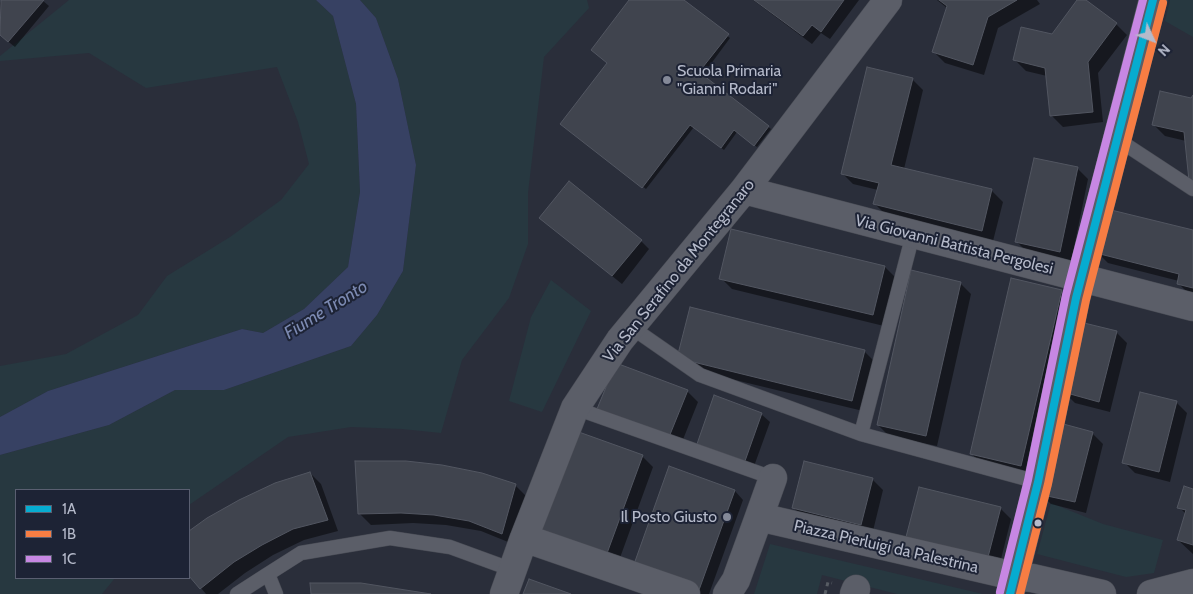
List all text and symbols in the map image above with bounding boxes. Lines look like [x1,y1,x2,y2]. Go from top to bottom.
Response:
north arrow [1128,15,1178,65]
text: N [1154,40,1174,60]
place label: Scuola Primaria "Gianni Rodari" [677,61,781,99]
marker: Scuola Primaria "Gianni Rodari" [661,74,673,86]
street label: Via San Serafino da Montegranaro [599,176,759,366]
street label: Via Giovanni Battista Pergolesi [853,211,1055,279]
water label: Fiume Tronto [280,276,372,344]
legend [15,489,190,579]
text: 1A [62,500,76,518]
place label: Il Posto Giusto [620,507,717,527]
marker: Il Posto Giusto [721,511,733,523]
street label: Piazza Pierluigi da Palestrina [792,516,980,578]
unlabelled marker [1033,518,1043,528]
text: 1B [62,525,76,543]
text: 1C [62,550,76,568]

